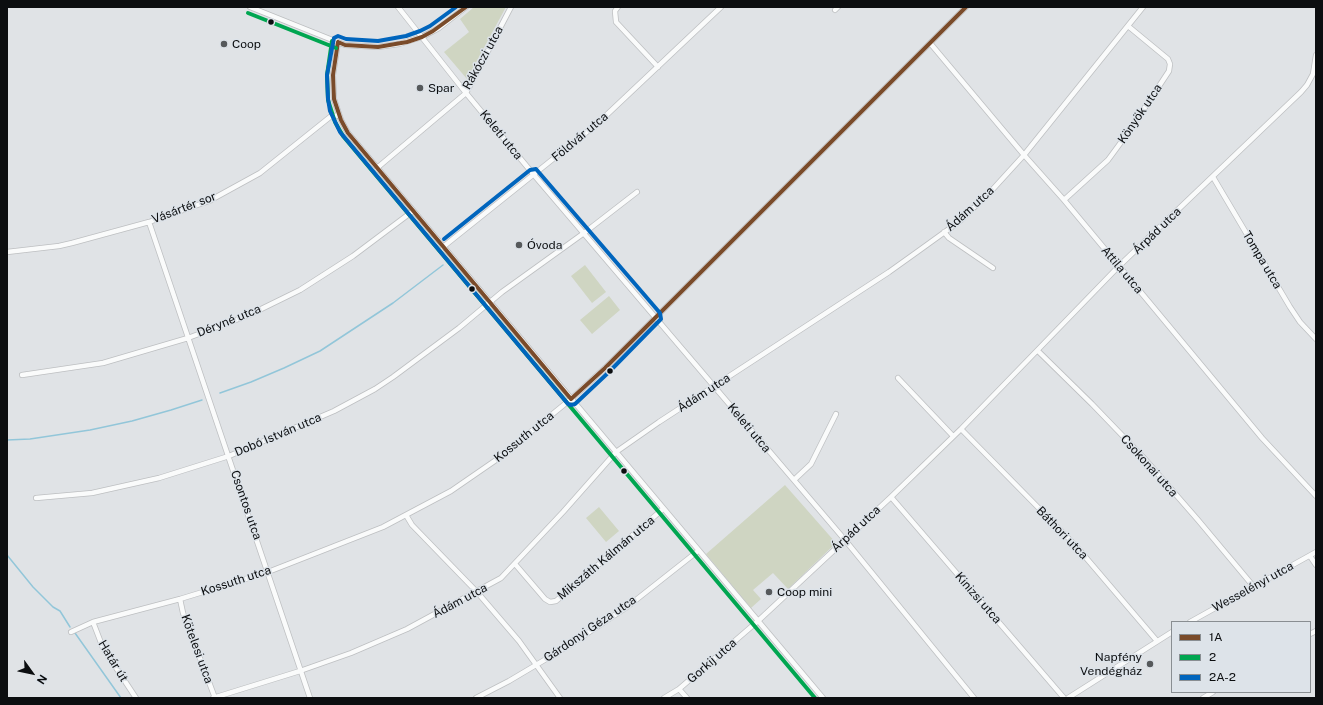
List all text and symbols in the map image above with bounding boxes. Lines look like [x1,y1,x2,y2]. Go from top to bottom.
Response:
unlabelled marker [266,17,276,27]
street label: Rákóczi utca [460,24,506,92]
place label: Coop [232,37,261,51]
marker: Coop [219,39,229,49]
place label: Spar [428,81,454,95]
street label: Könyök utca [1115,82,1165,146]
marker: Spar [415,83,425,93]
street label: Keleti utca [477,107,525,163]
street label: Földvár utca [549,109,611,165]
street label: Ádám utca [943,184,997,234]
street label: Vásártér sor [150,189,218,227]
street label: Árpád utca [1130,204,1184,258]
street label: Tompa utca [1239,229,1285,291]
place label: Óvoda [527,238,562,252]
marker: Óvoda [514,240,524,250]
street label: Attila utca [1098,243,1146,297]
unlabelled marker [467,284,477,294]
street label: Déryné utca [195,302,263,340]
unlabelled marker [605,366,615,376]
street label: Ádám utca [675,371,733,415]
street label: Keleti utca [724,401,774,455]
street label: Kossuth utca [491,409,557,465]
street label: Dobó István utca [232,410,324,460]
street label: Csokonai utca [1117,432,1181,500]
unlabelled marker [619,466,629,476]
street label: Csontos utca [227,468,265,542]
street label: Árpád utca [829,503,883,555]
street label: Báthori utca [1033,504,1091,562]
street label: Mikszáth Kálmán utca [554,513,658,603]
street label: Wesselényi utca [1210,559,1296,615]
street label: Kossuth utca [199,563,273,599]
street label: Kinizsi utca [952,569,1004,627]
street label: Ádám utca [430,581,490,621]
place label: Coop mini [777,585,832,599]
marker: Coop mini [764,587,774,597]
street label: Gárdonyi Géza utca [541,593,639,665]
street label: Kötelesi utca [178,613,216,685]
legend [1171,621,1311,693]
text: 1A [1209,630,1222,644]
street label: Gorkij utca [684,636,740,686]
street label: Határ út [95,638,131,684]
place label: Napfény Vendégház [1080,650,1142,678]
text: 2 [1209,650,1216,664]
north arrow [12,653,52,693]
marker: Napfény Vendégház [1145,659,1155,669]
text: 2A-2 [1209,670,1236,684]
text: N [35,673,49,686]

